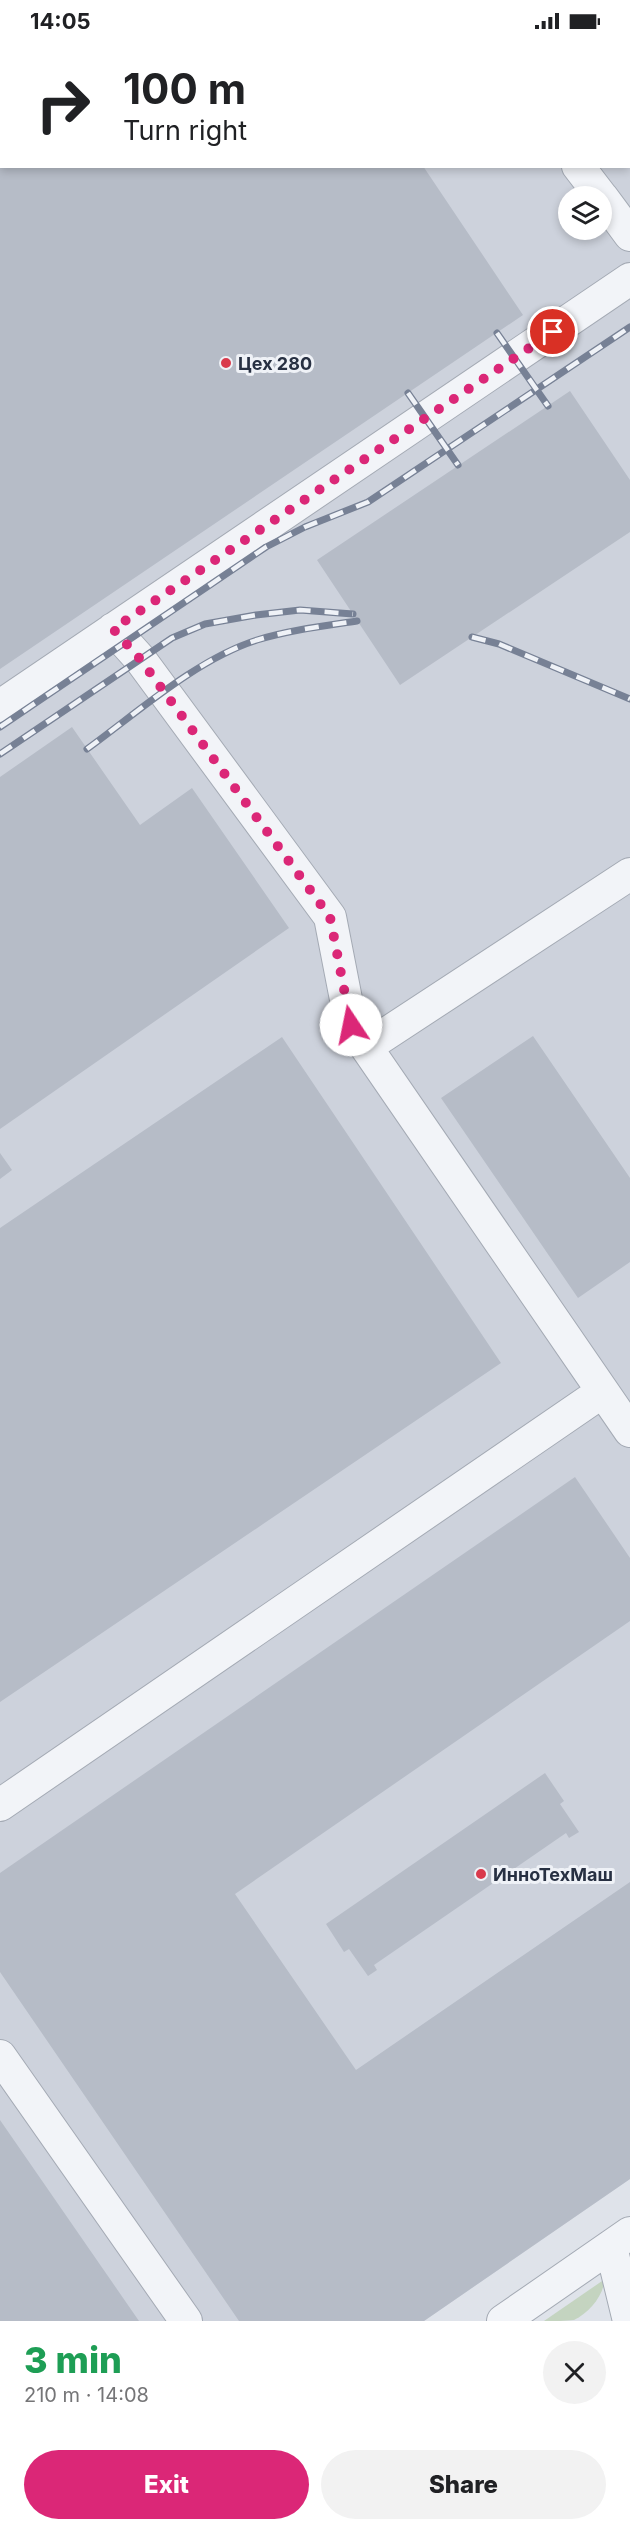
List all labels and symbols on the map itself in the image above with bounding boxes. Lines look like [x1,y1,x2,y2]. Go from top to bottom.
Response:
pin [527,306,578,357]
place label: Цех 280 [238,353,312,374]
marker: Цех 280 [219,356,233,370]
position arrow [319,993,383,1057]
place label: ИнноТехМаш [493,1864,613,1885]
marker: ИнноТехМаш [474,1867,488,1881]

